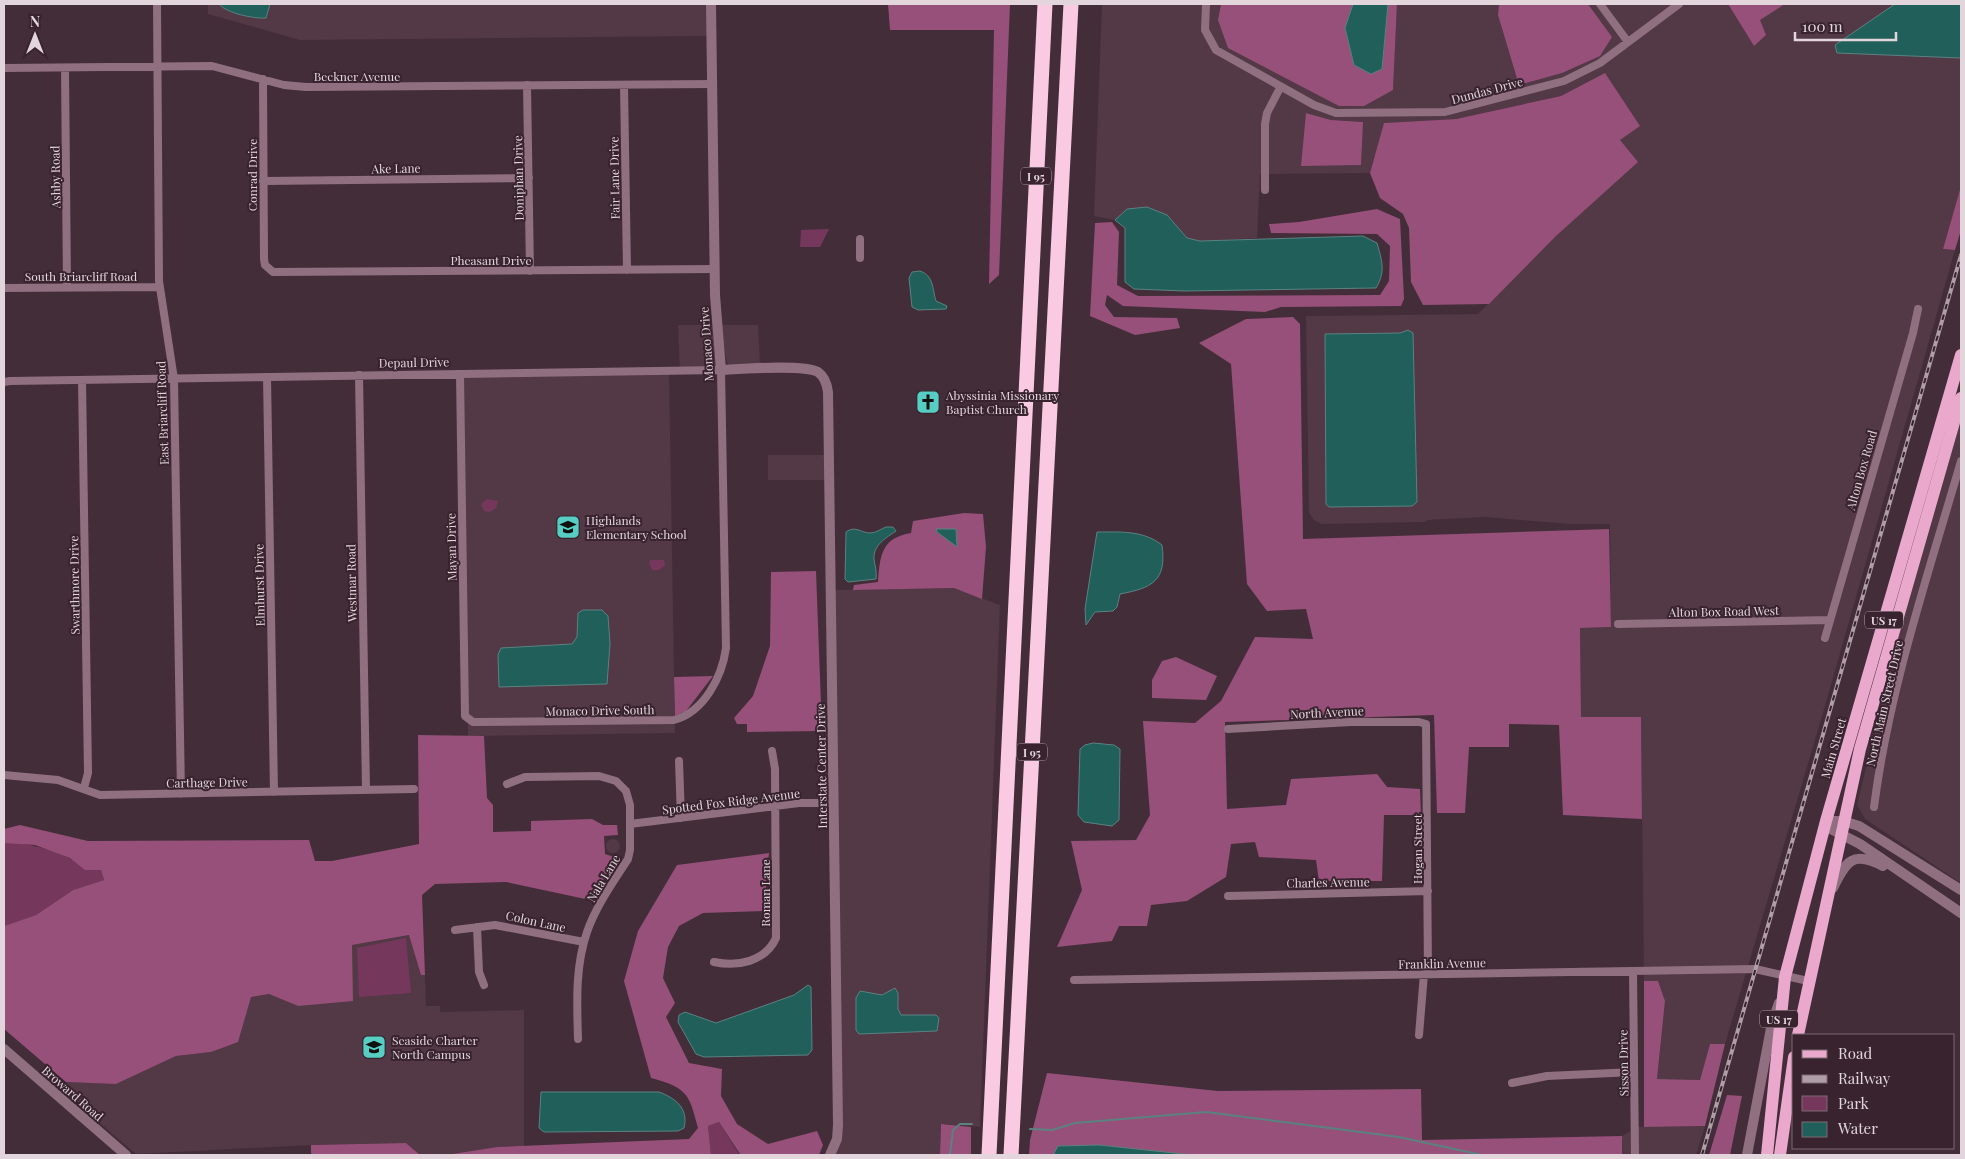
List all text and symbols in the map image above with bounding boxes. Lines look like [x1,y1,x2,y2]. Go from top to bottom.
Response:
north arrow [10,10,60,60]
scale bar [1795,10,1896,42]
text: N [30,12,40,31]
text: 100 m [1802,16,1843,36]
street label: Beckner Avenue [314,68,400,84]
street label: Dundas Drive [1449,73,1525,107]
street label: Doniphan Drive [509,135,527,221]
street label: Fair Lane Drive [605,136,623,220]
street label: Conrad Drive [244,139,260,211]
street label: Ashby Road [46,146,64,209]
street label: Ake Lane [370,160,421,176]
road number: I 95 [1021,168,1051,185]
street label: Pheasant Drive [451,252,531,268]
street label: South Briarcliff Road [25,268,137,284]
street label: Monaco Drive [695,306,717,382]
street label: Depaul Drive [379,353,449,371]
street label: East Briarcliff Road [152,361,172,465]
place label: Abyssinia Missionary Baptist Church [945,387,1059,417]
church icon: Abyssinia Missionary Baptist Church [915,389,941,415]
street label: Alton Box Road [1842,428,1880,513]
place label: Highlands Elementary School [586,512,687,542]
street label: Mayan Drive [442,513,460,581]
school or university icon: Highlands Elementary School [555,514,581,540]
street label: Swarthmore Drive [65,535,83,635]
street label: Elmhurst Drive [250,544,268,626]
street label: Westmar Road [342,544,360,623]
street label: Alton Box Road West [1668,602,1780,620]
road number: US 17 [1865,612,1903,628]
street label: North Main Street Drive [1862,638,1906,768]
street label: Monaco Drive South [545,701,655,719]
street label: North Avenue [1290,702,1364,722]
street label: Interstate Center Drive [812,703,830,829]
street label: Main Street [1817,715,1849,780]
road number: I 95 [1017,744,1047,760]
street label: Carthage Drive [166,773,248,791]
street label: Spotted Fox Ridge Avenue [661,785,801,817]
street label: Hogan Street [1409,813,1425,884]
street label: Nala Lane [583,851,623,905]
street label: Roman Lane [757,859,773,927]
street label: Charles Avenue [1286,873,1370,891]
street label: Colon Lane [504,907,568,935]
street label: Franklin Avenue [1398,954,1486,972]
road number: US 17 [1760,1011,1798,1028]
street label: Sisson Drive [1614,1029,1632,1097]
place label: Seaside Charter North Campus [392,1032,478,1062]
school or university icon: Seaside Charter North Campus [361,1034,387,1060]
legend [1792,1034,1955,1149]
text: Road [1838,1043,1872,1063]
street label: Broward Road [39,1062,107,1124]
text: Railway [1838,1068,1891,1088]
text: Park [1838,1093,1870,1113]
text: Water [1837,1118,1878,1138]

